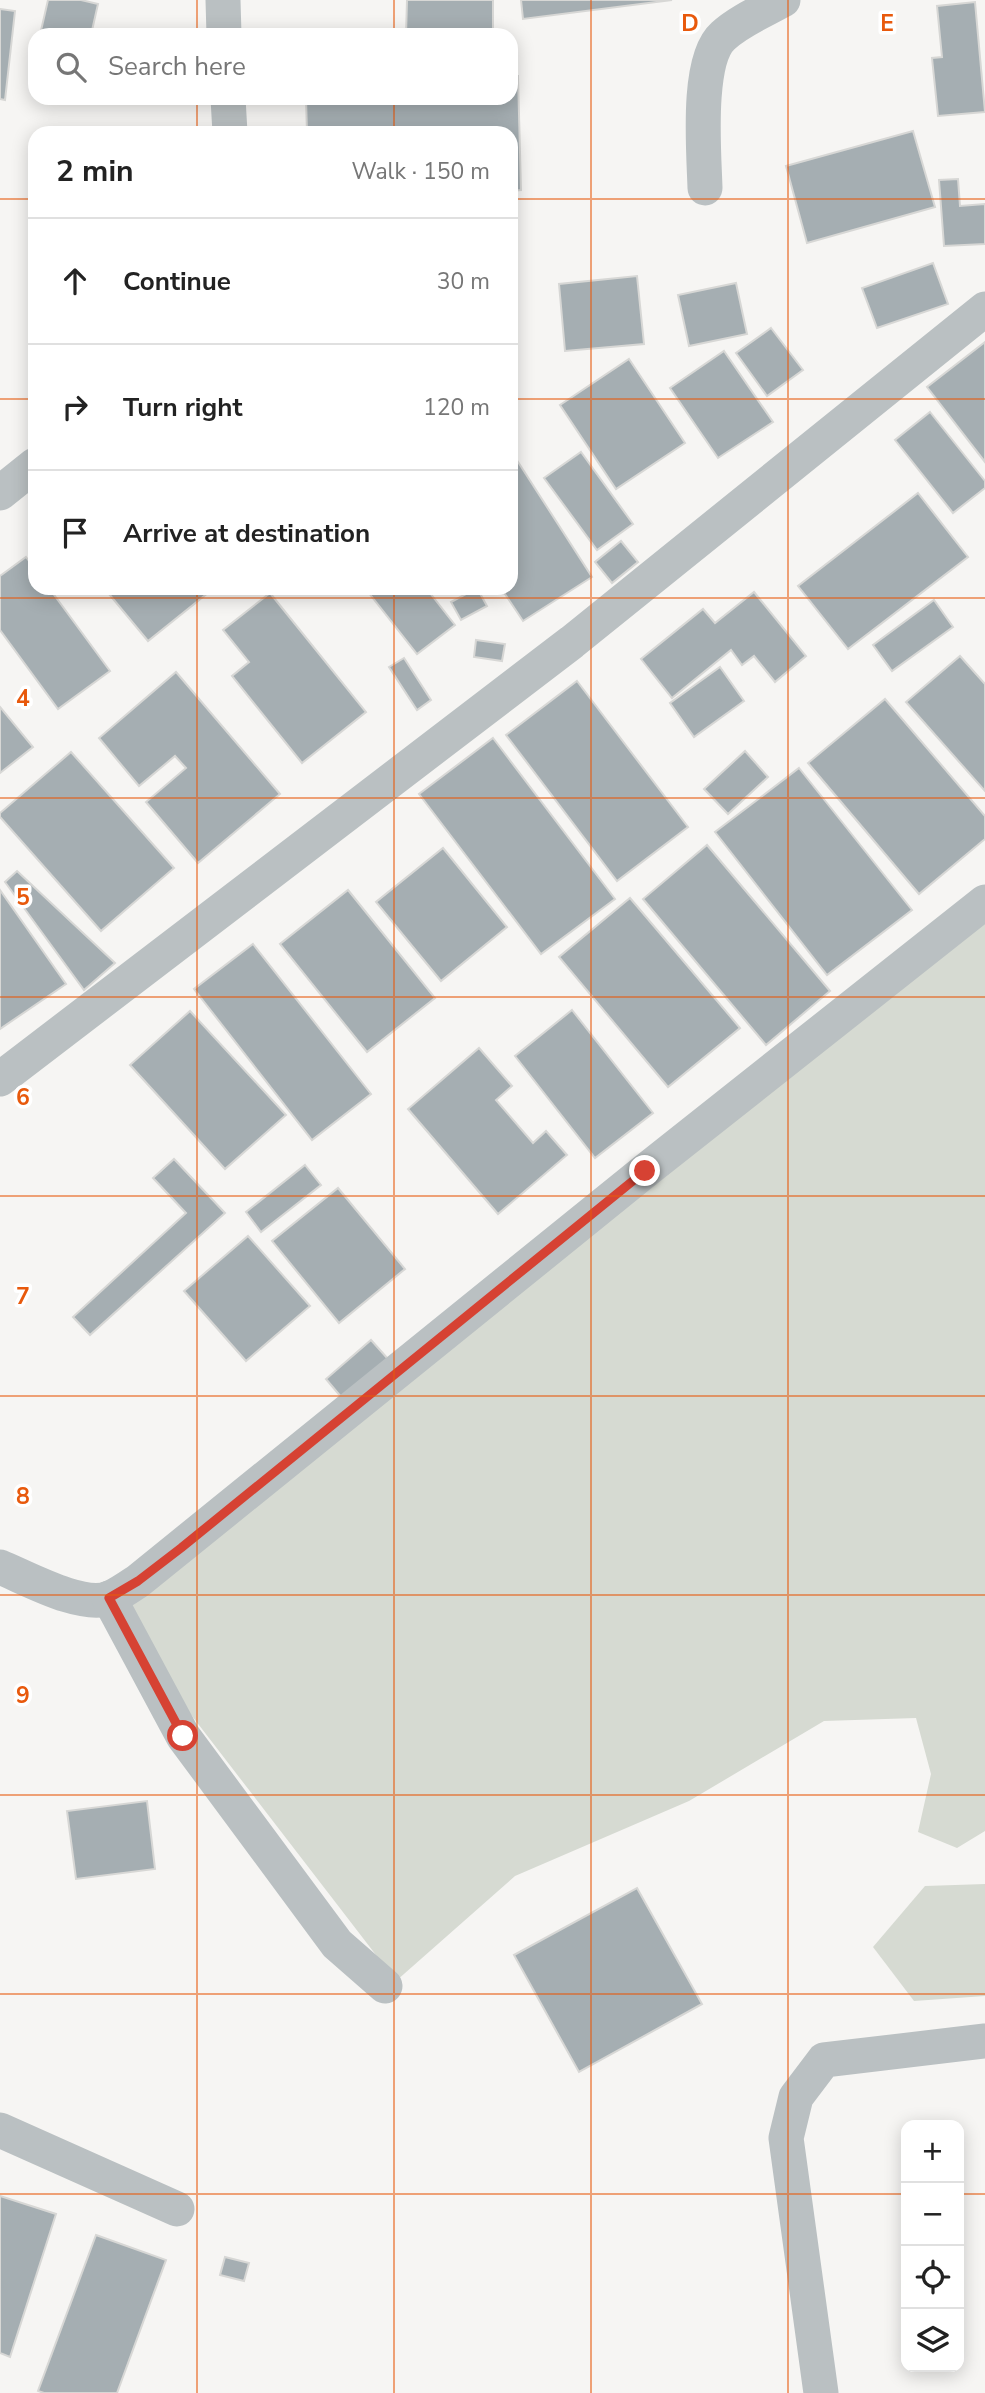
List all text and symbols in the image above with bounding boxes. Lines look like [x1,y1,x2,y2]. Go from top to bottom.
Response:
text: D [681,8,699,39]
text: E [880,8,894,39]
search box [28,28,518,105]
icon: search [52,48,90,86]
text: Search here [108,49,246,84]
text: 2 min [56,151,134,192]
text: Walk · 150 m [351,156,490,187]
icon: ahead [56,262,94,300]
text: Continue [123,264,231,299]
text: 30 m [437,266,490,297]
icon: right [56,388,94,426]
text: Turn right [123,390,242,425]
text: 120 m [423,392,490,423]
icon: arrive [56,514,94,552]
text: Arrive at destination [123,516,370,551]
text: 4 [16,683,30,714]
text: 5 [16,882,30,913]
text: 6 [16,1082,30,1113]
route end [629,1155,660,1186]
text: 7 [16,1281,30,1312]
text: 8 [16,1481,30,1512]
text: 9 [16,1680,30,1711]
route start [167,1720,198,1751]
map controls [901,2120,964,2372]
button: + [901,2120,964,2183]
button: − [901,2183,964,2246]
button: locate [901,2246,964,2309]
button: layers [901,2309,964,2372]

